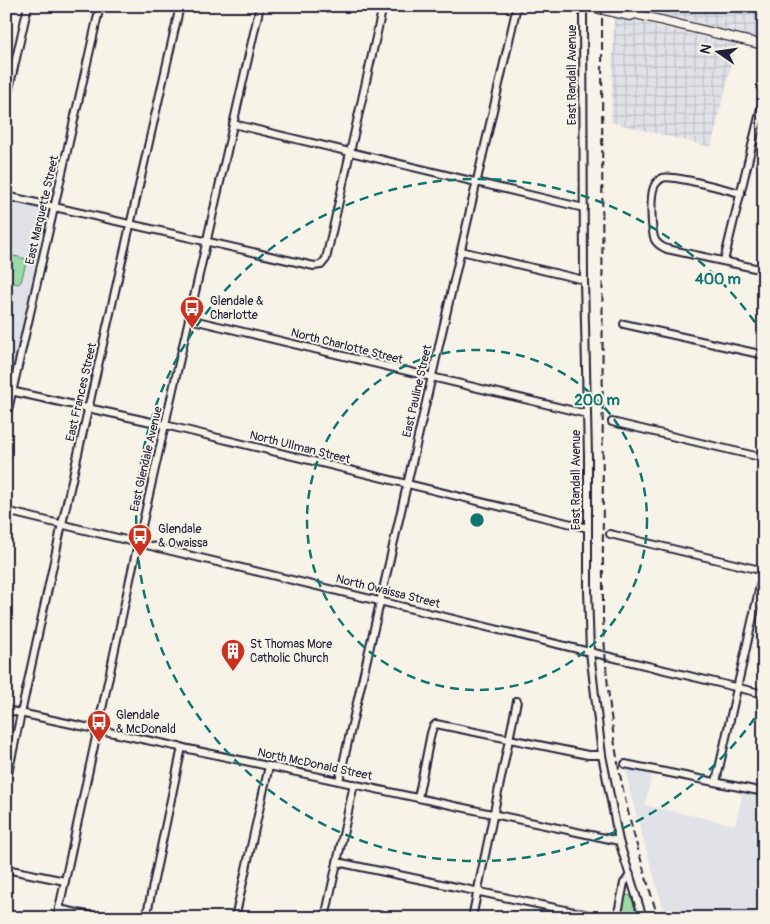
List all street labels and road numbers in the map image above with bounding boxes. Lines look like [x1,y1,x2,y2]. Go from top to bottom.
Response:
street label: East Randall Avenue [565,25,580,125]
street label: East Marquette Street [23,154,62,266]
street label: North Charlotte Street [289,325,405,368]
street label: East Frances Street [63,341,100,443]
street label: East Pauline Street [400,343,436,439]
street label: East Glendale Avenue [127,405,166,513]
street label: North Ullman Street [248,428,352,467]
street label: East Randall Avenue [569,430,584,530]
street label: North Owaissa Street [334,571,442,612]
street label: North McDonald Street [256,745,374,784]

